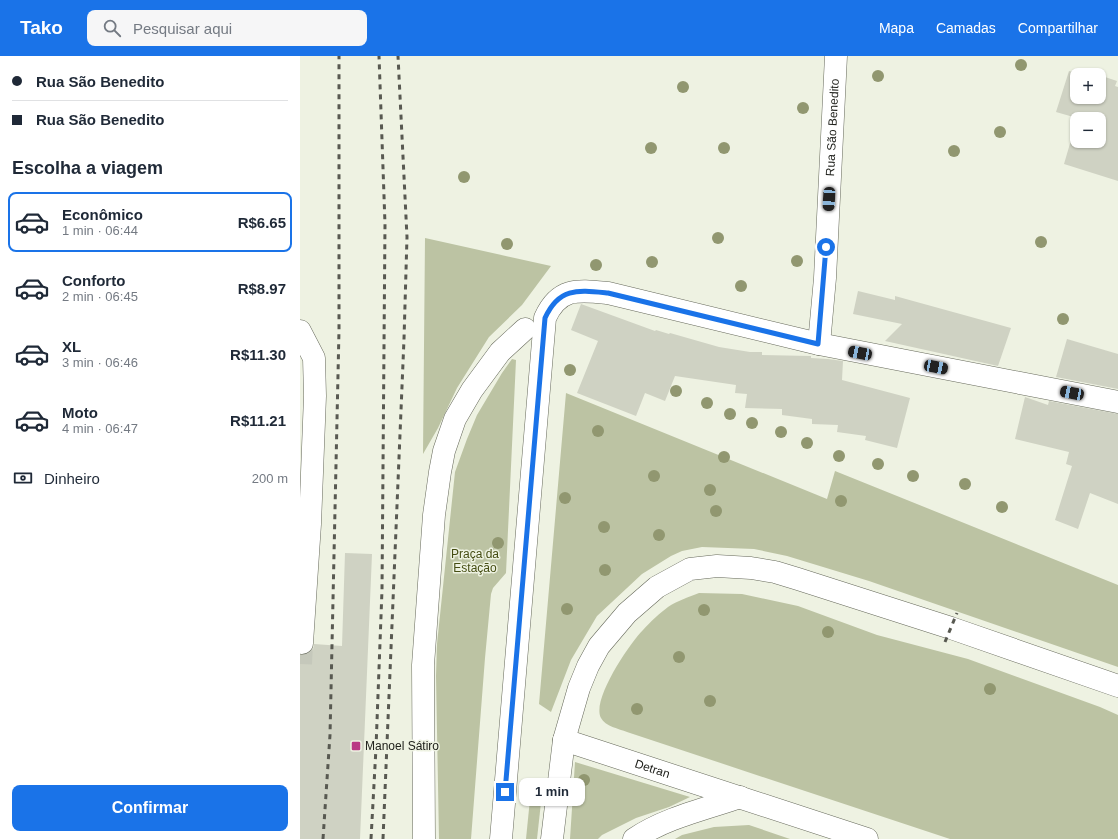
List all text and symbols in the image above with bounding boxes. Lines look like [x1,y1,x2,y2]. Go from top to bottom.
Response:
search box [87,10,367,46]
text: Tako [20,17,63,38]
icon: search [101,17,123,39]
text: Pesquisar aqui [133,20,232,37]
text: Mapa [879,20,914,36]
text: Camadas [936,20,996,36]
text: Compartilhar [1018,20,1098,36]
map controls [1070,68,1106,148]
button: + [1070,68,1106,104]
text: Rua São Benedito [36,73,164,90]
street label: Rua São Benedito [823,78,842,177]
text: Rua São Benedito [36,111,164,128]
button: − [1070,112,1106,148]
text: Escolha a viagem [12,158,163,178]
car [822,187,836,211]
icon: car [14,204,50,240]
text: Econômico [62,206,143,223]
text: R$6.65 [238,214,286,231]
text: 1 min · 06:44 [62,223,138,238]
route start [817,238,835,256]
icon: car [14,270,50,306]
text: Conforto [62,272,125,289]
text: R$8.97 [238,280,286,297]
text: 2 min · 06:45 [62,289,138,304]
icon: car [14,336,50,372]
text: XL [62,338,81,355]
car [847,345,873,361]
text: R$11.30 [230,346,286,363]
text: 3 min · 06:46 [62,355,138,370]
car [923,359,949,375]
car [1059,385,1085,401]
icon: car [14,402,50,438]
text: Moto [62,404,98,421]
text: R$11.21 [230,412,286,429]
text: 4 min · 06:47 [62,421,138,436]
icon: cash [12,467,34,489]
text: Dinheiro [44,470,100,487]
text: 200 m [252,471,288,486]
park label: Praça da Estação [451,547,499,575]
place label: Manoel Sátiro [365,739,439,753]
marker: Manoel Sátiro [350,740,362,752]
street label: Detran [633,757,672,781]
callout: 1 min [519,778,585,806]
route end [496,783,514,801]
text: 1 min [535,784,569,799]
button: Confirmar [12,785,288,831]

